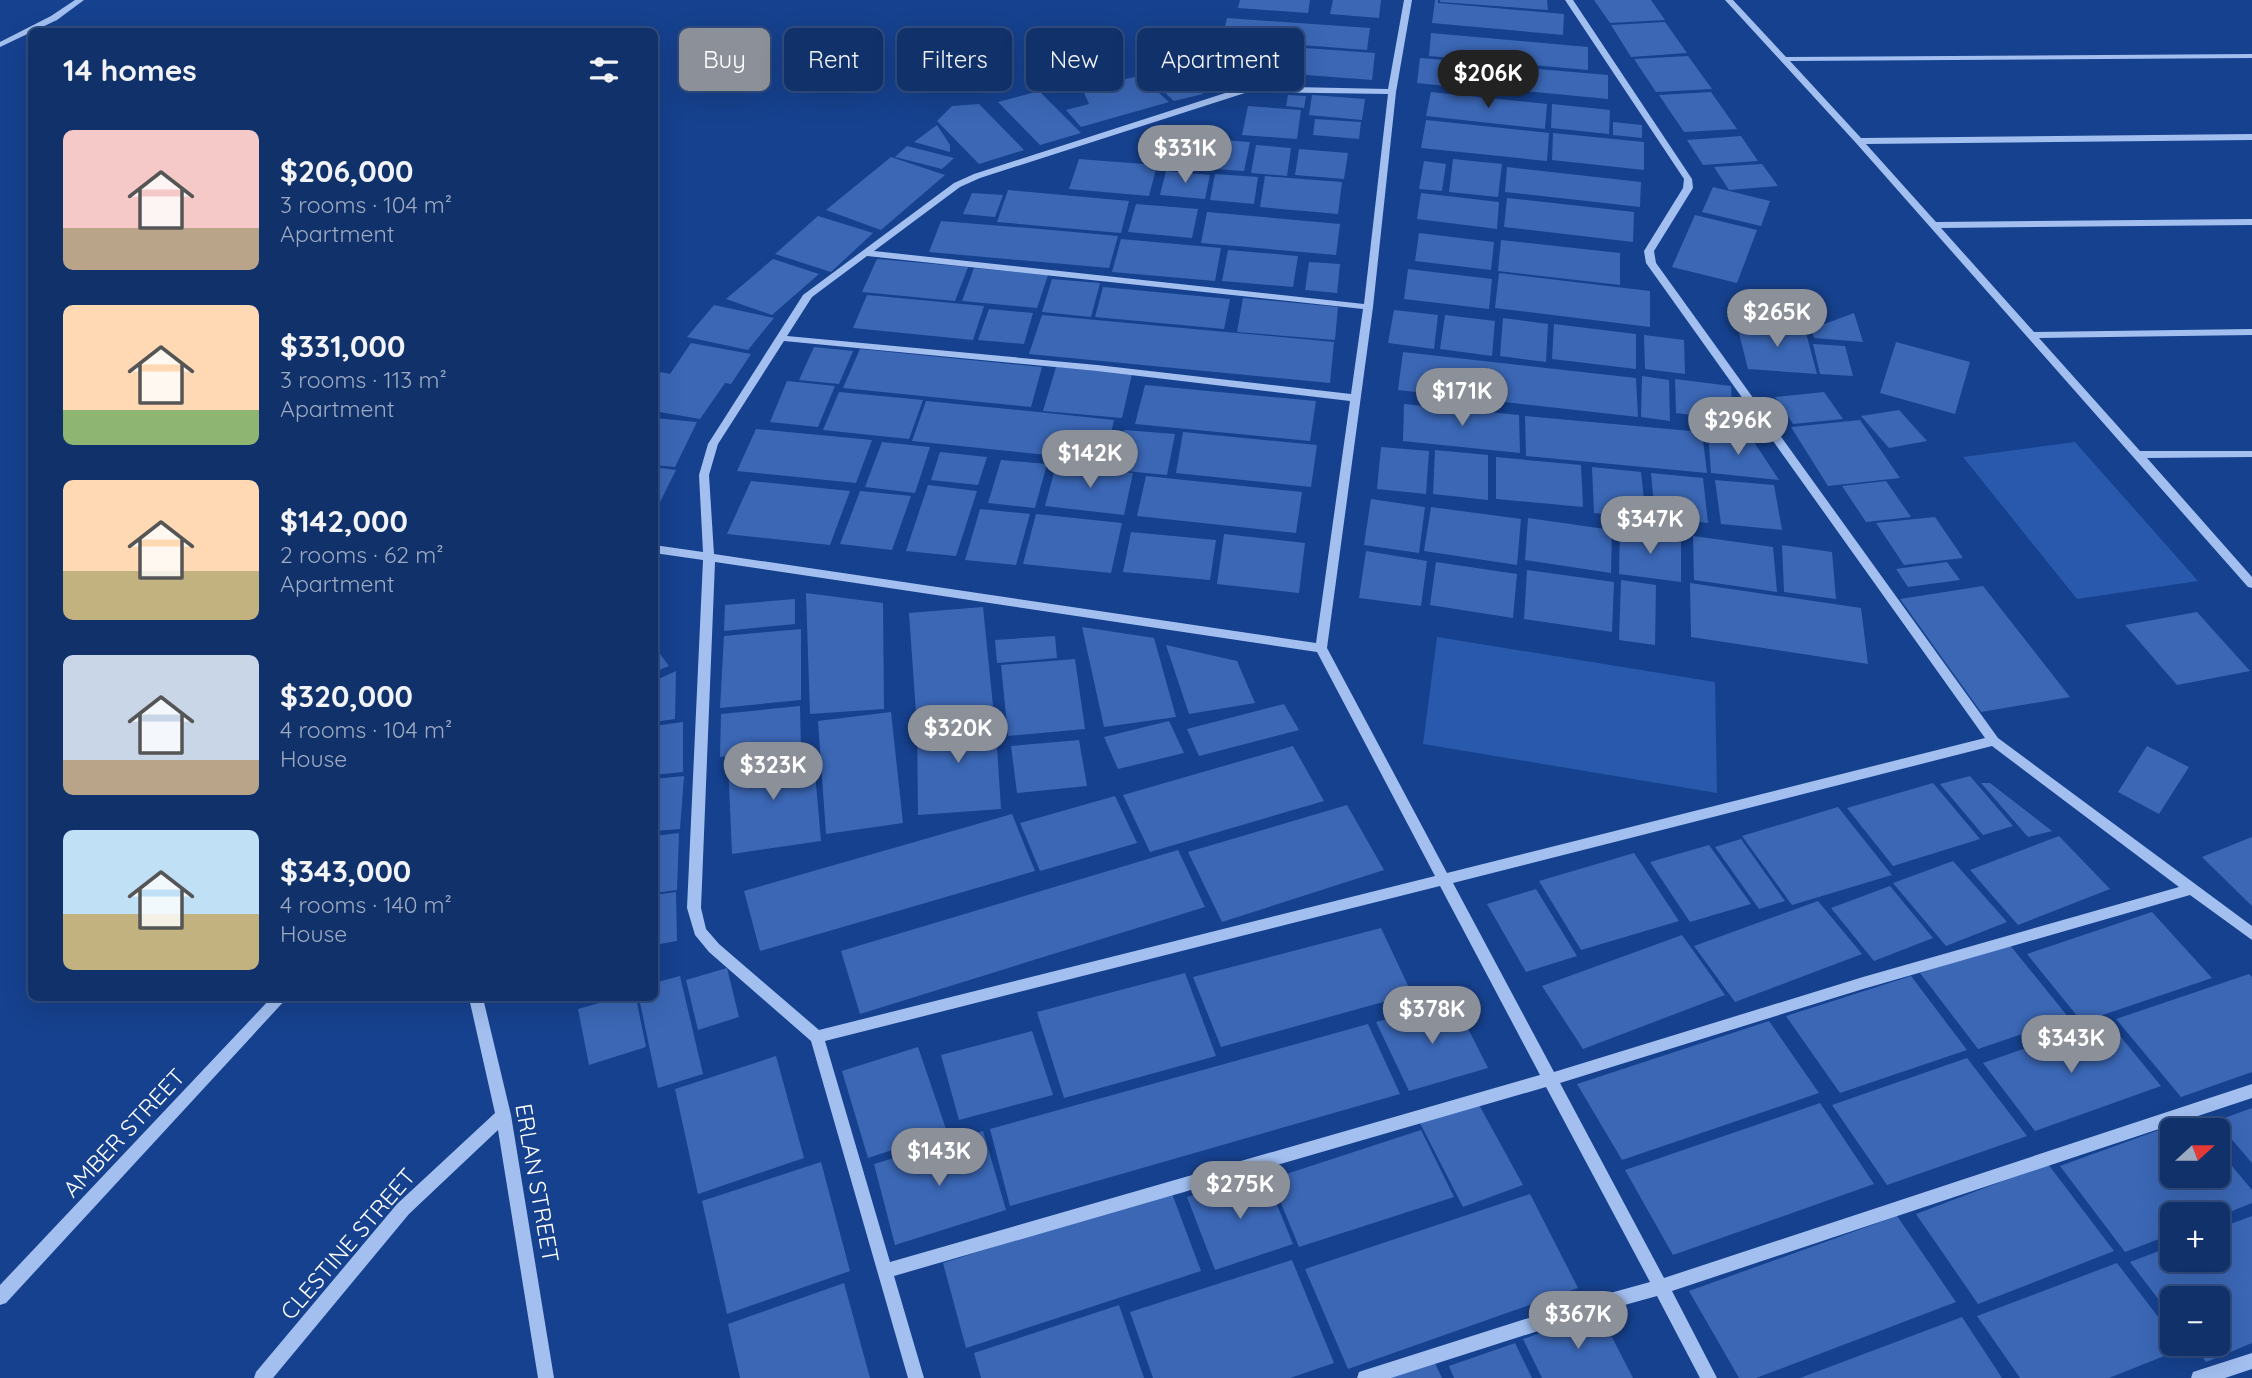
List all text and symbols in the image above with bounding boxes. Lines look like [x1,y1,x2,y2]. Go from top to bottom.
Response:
chip: Buy [679,28,770,91]
chip: Rent [784,28,883,91]
chip: Filters [897,28,1012,91]
chip: New [1026,28,1123,91]
chip: Apartment [1137,28,1304,91]
pin: $206K [1439,50,1537,110]
text: 14 homes [63,51,197,89]
icon: filters [585,51,623,89]
text: $206K [1454,58,1522,87]
pin: $331K [1136,125,1234,185]
text: $331K [1154,133,1216,162]
text: $206,000 [280,152,414,190]
icon: home [119,158,203,242]
text: 3 rooms · 104 m² [280,190,452,219]
text: Apartment [280,219,394,248]
pin: $265K [1728,290,1826,349]
text: $265K [1743,297,1811,326]
text: $331,000 [280,327,405,365]
icon: home [119,333,203,417]
text: 3 rooms · 113 m² [280,365,447,394]
pin: $171K [1413,368,1511,428]
text: $171K [1432,376,1492,405]
text: Apartment [280,394,394,423]
pin: $296K [1689,398,1787,457]
text: $296K [1704,405,1772,434]
pin: $142K [1041,430,1139,490]
text: $142K [1058,438,1122,467]
pin: $347K [1601,496,1699,556]
text: $142,000 [280,502,408,540]
text: $347K [1617,504,1683,533]
icon: home [119,508,203,592]
text: 2 rooms · 62 m² [280,540,444,569]
text: Apartment [280,569,394,598]
text: $320,000 [280,677,413,715]
icon: home [119,683,203,767]
pin: $320K [909,706,1007,765]
text: $320K [924,713,992,742]
text: 4 rooms · 104 m² [280,715,452,744]
pin: $323K [724,742,822,802]
text: House [280,744,347,773]
text: $323K [740,750,806,779]
text: $343,000 [280,852,411,890]
icon: home [119,858,203,942]
text: 4 rooms · 140 m² [280,890,452,919]
text: House [280,919,347,948]
pin: $378K [1383,986,1481,1046]
text: $378K [1399,994,1465,1023]
pin: $343K [2022,1016,2120,1075]
text: $343K [2037,1023,2105,1052]
street label: AMBER STREET [56,1062,191,1203]
street label: ERLAN STREET [509,1101,566,1265]
north arrow [2160,1118,2230,1188]
map controls [2160,1118,2230,1356]
pin: $143K [890,1128,988,1188]
text: $143K [907,1136,971,1165]
street label: CLESTINE STREET [274,1162,421,1325]
pin: $275K [1191,1162,1289,1221]
text: $275K [1206,1169,1274,1198]
button: + [2160,1202,2230,1272]
button: − [2160,1286,2230,1356]
pin: $367K [1529,1292,1627,1351]
text: $367K [1545,1299,1611,1328]

